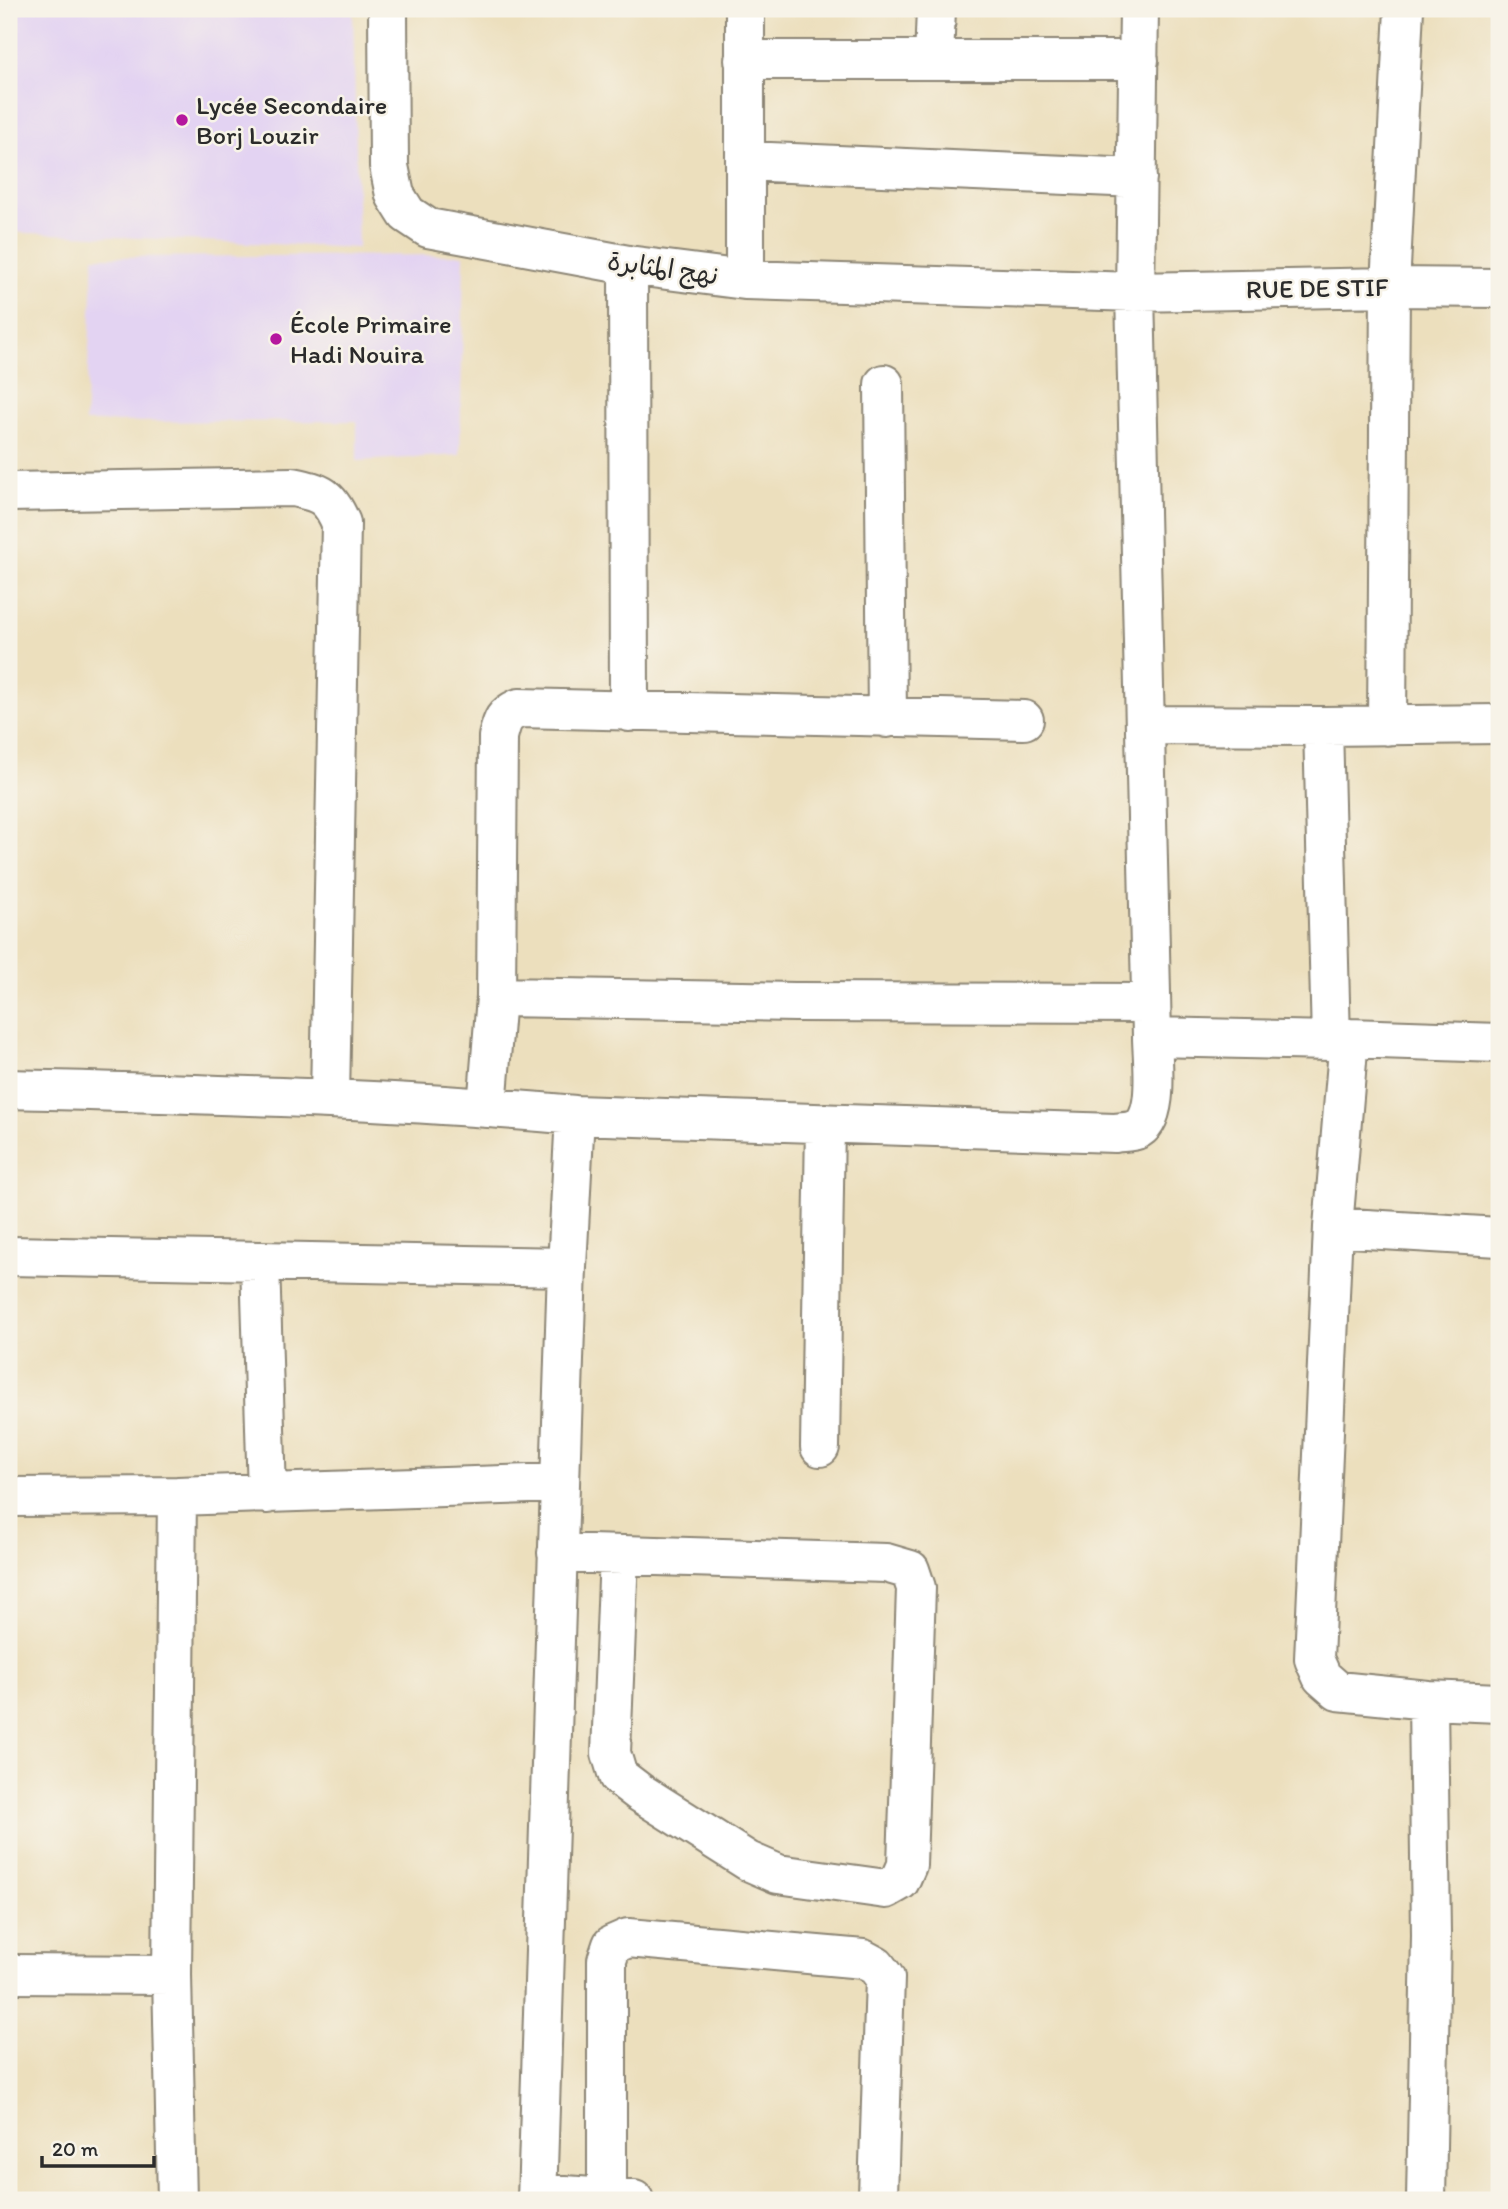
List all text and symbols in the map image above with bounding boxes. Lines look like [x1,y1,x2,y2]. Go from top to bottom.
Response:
place label: Lycée Secondaire Borj Louzir [196,89,387,151]
marker: Lycée Secondaire Borj Louzir [174,112,190,128]
street label: نهج المثابرة [605,244,720,294]
street label: RUE DE STIF [1246,271,1389,305]
place label: École Primaire Hadi Nouira [290,308,452,370]
marker: École Primaire Hadi Nouira [268,331,284,347]
scale bar [42,2125,154,2169]
text: 20 m [52,2136,99,2161]

